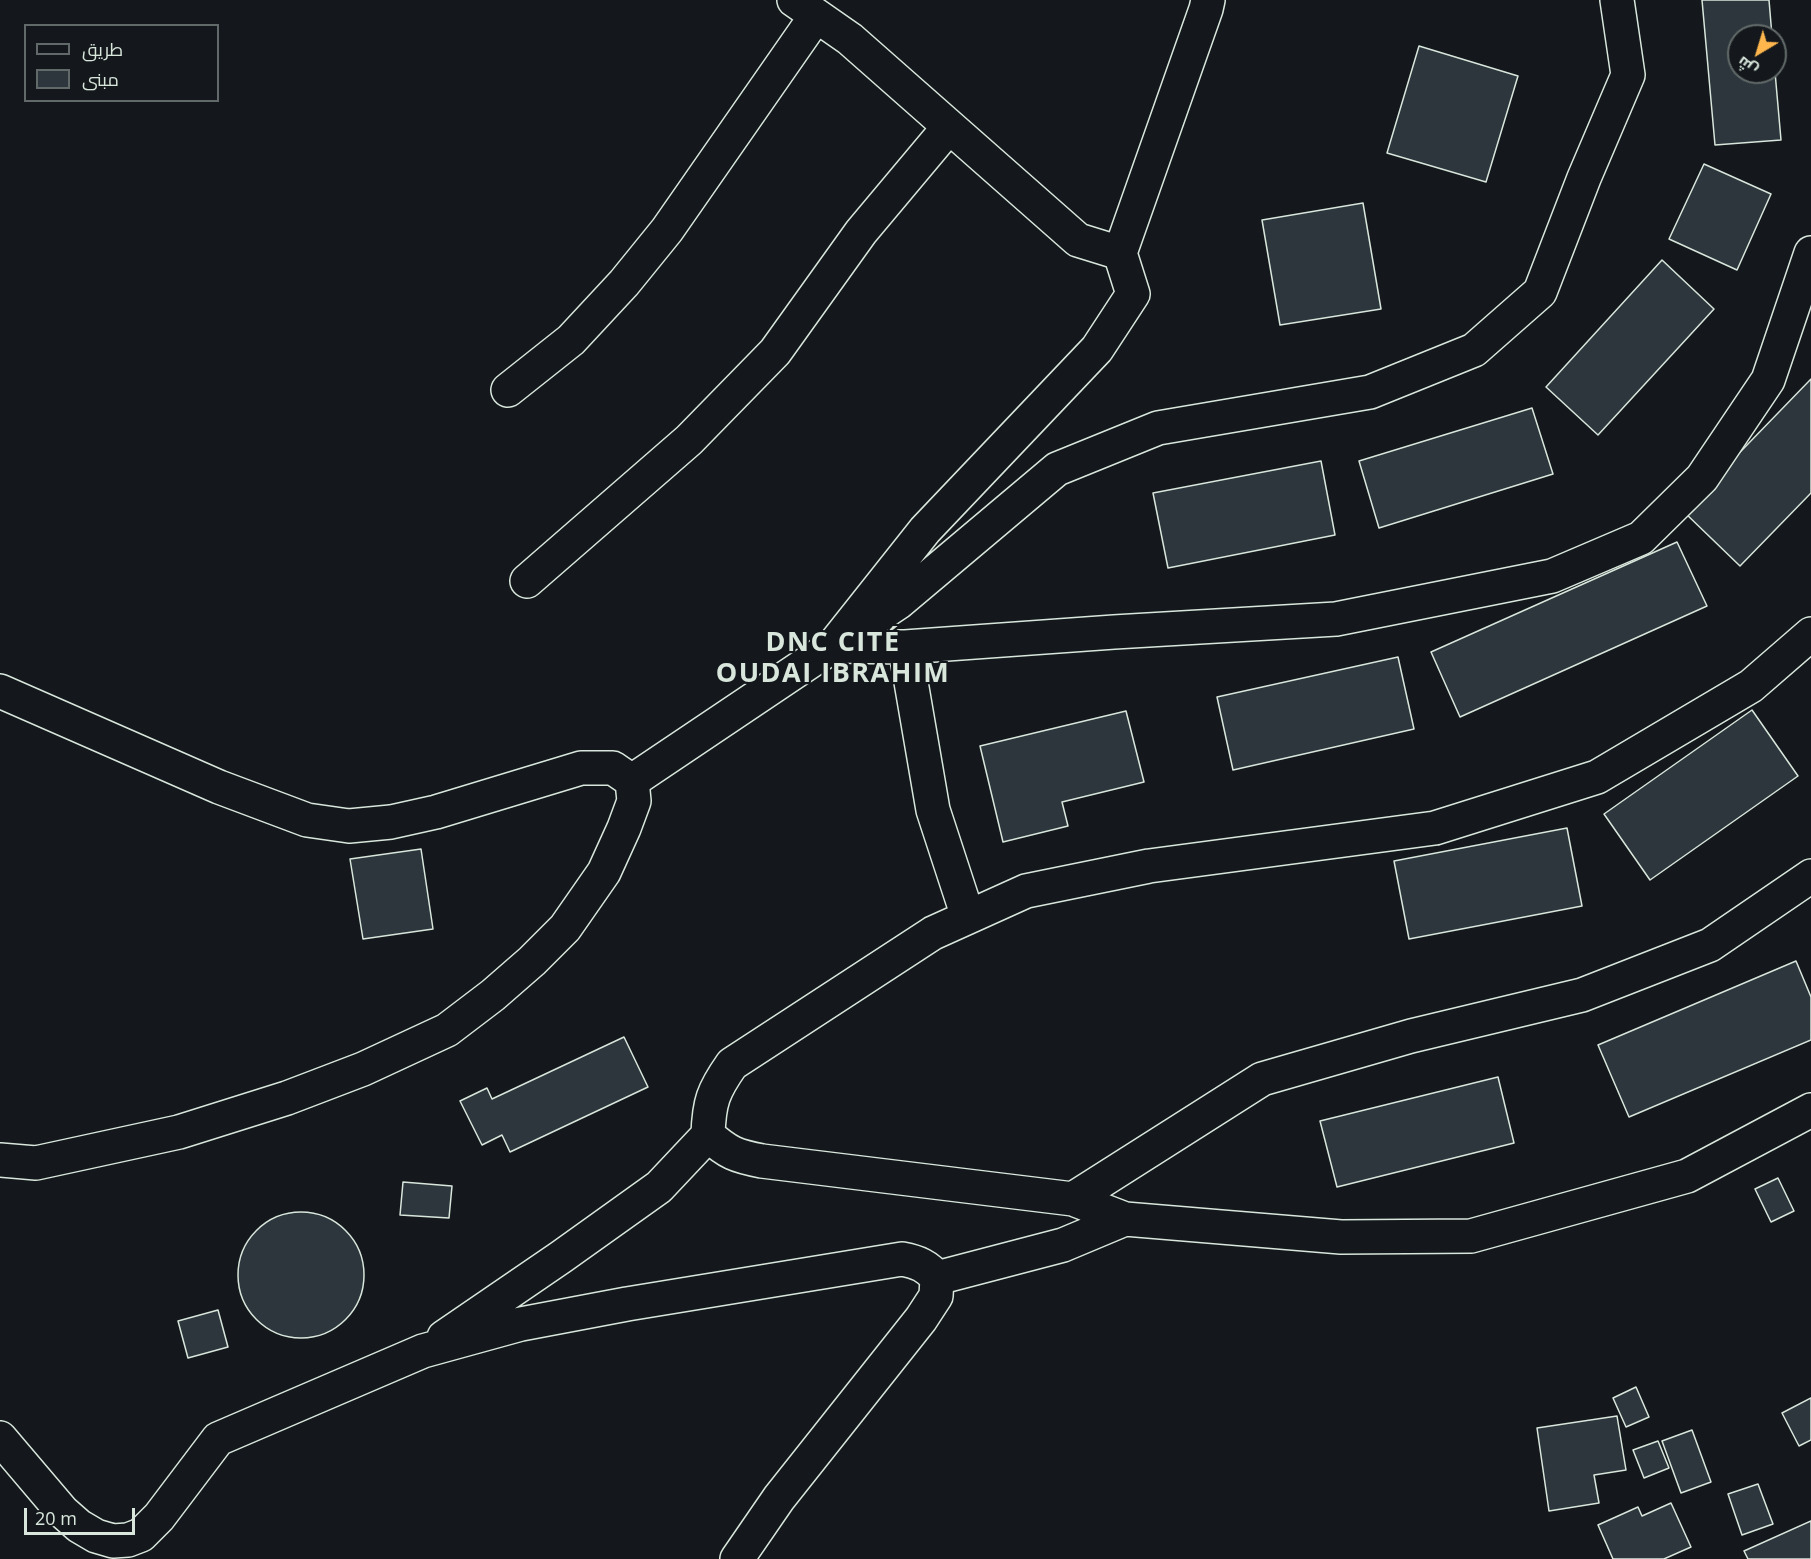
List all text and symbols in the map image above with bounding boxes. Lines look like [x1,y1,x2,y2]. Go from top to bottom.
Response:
legend [24,24,219,102]
north arrow [1727,24,1787,84]
text: طريق [82,37,123,61]
text: ش [1732,52,1762,82]
text: مبنى [82,67,119,91]
district label: DNC CITÉ OUDAI IBRAHIM [716,627,950,690]
scale bar [27,1496,138,1534]
text: 20 m [35,1506,77,1530]

